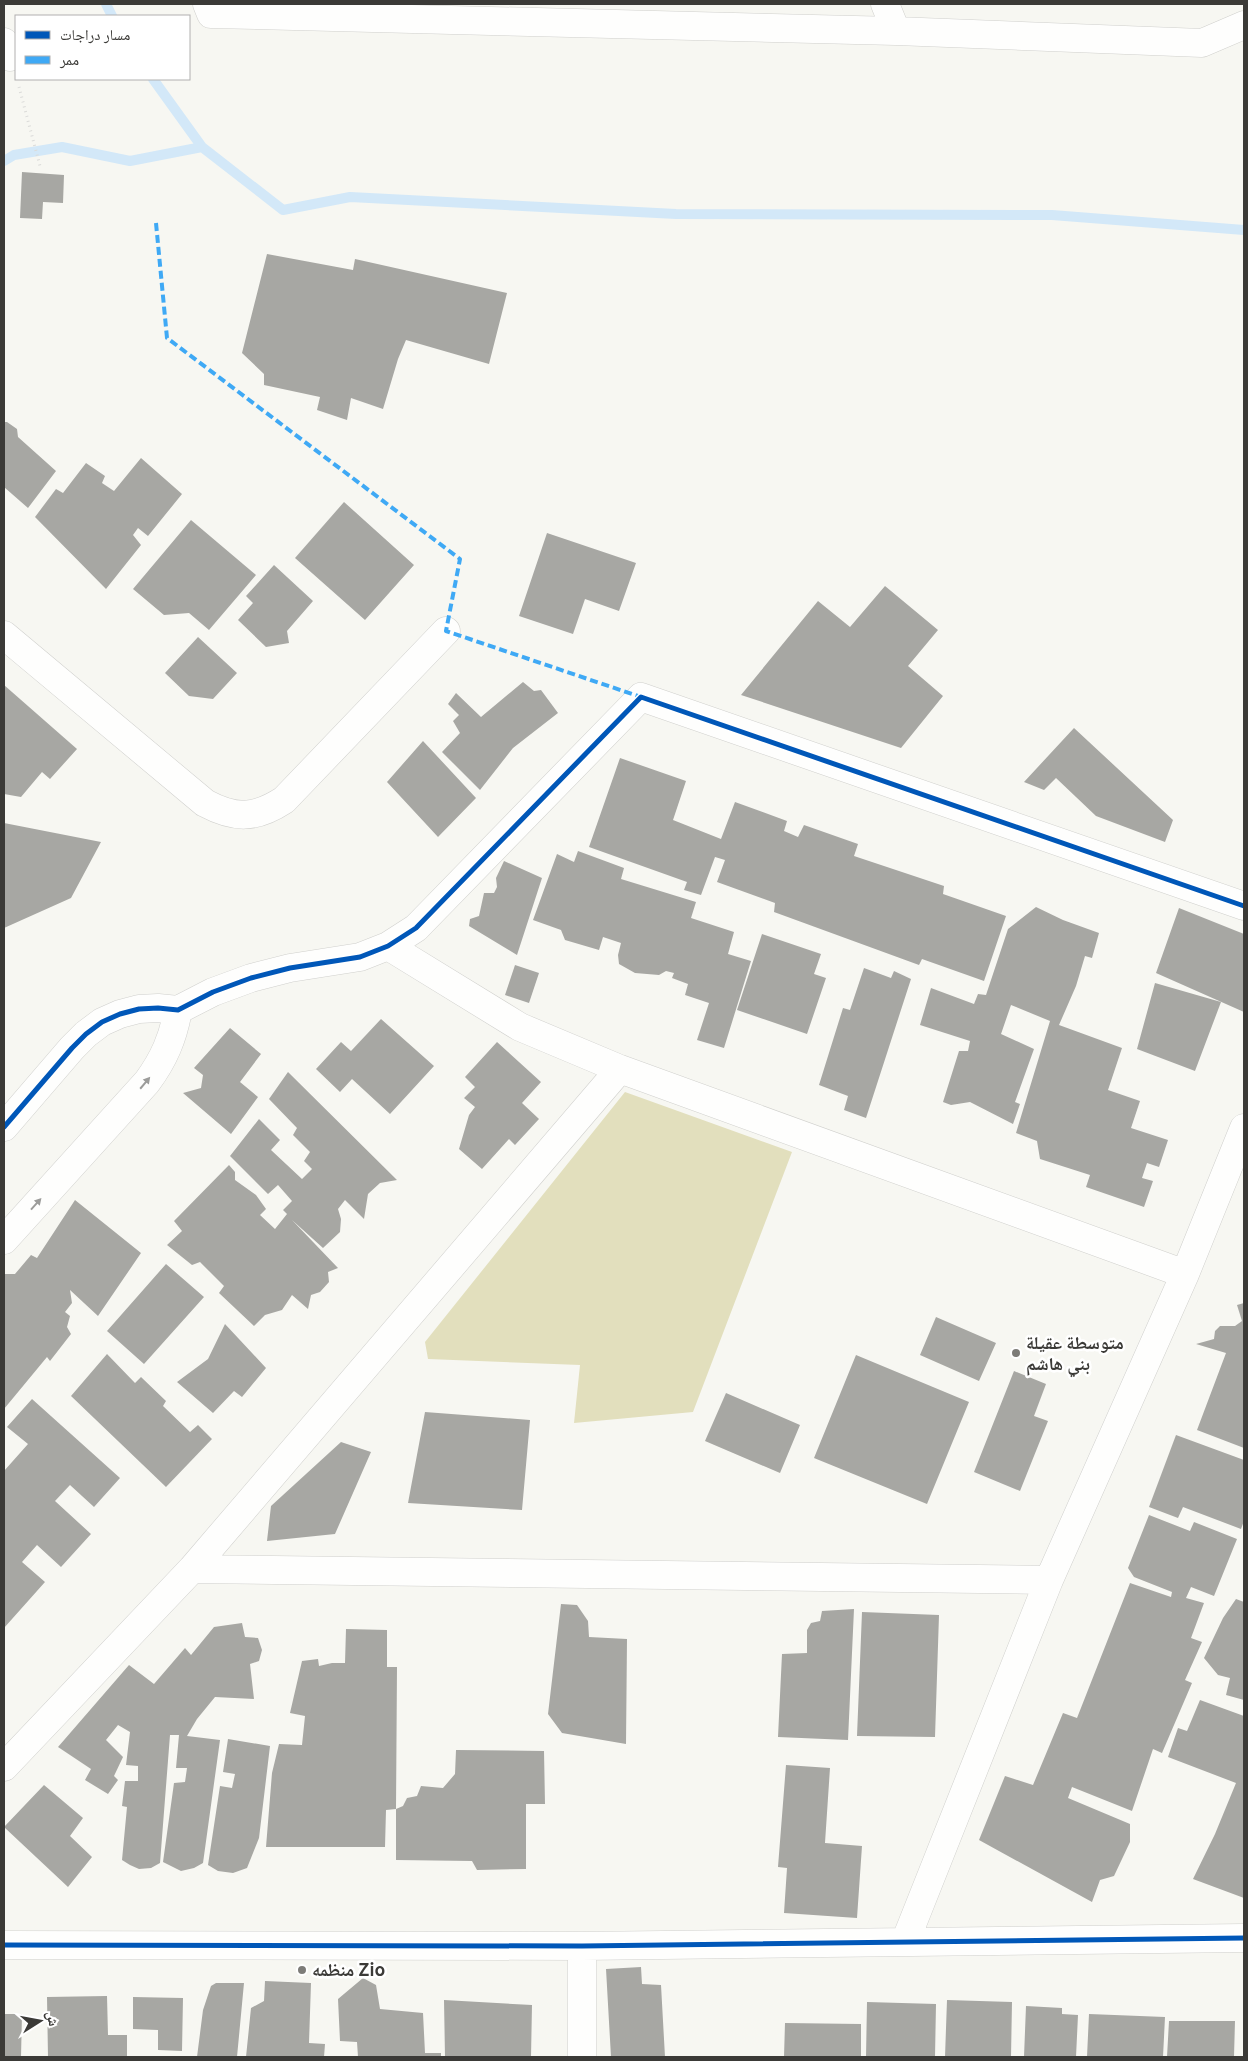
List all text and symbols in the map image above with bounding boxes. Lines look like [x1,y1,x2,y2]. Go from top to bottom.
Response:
legend [15,15,190,80]
text: مسار دراجات [60,26,130,44]
text: ممر [59,51,79,69]
one-way arrow [139,1078,151,1090]
one-way arrow [31,1198,42,1211]
place label: متوسطة عقيلة بني هاشم [1026,1332,1124,1378]
marker: متوسطة عقيلة بني هاشم [1010,1347,1022,1359]
place label: منظمه Zio [312,1959,385,1979]
marker: منظمه Zio [296,1964,308,1976]
north arrow [15,1996,65,2046]
text: ش [43,2010,62,2028]

